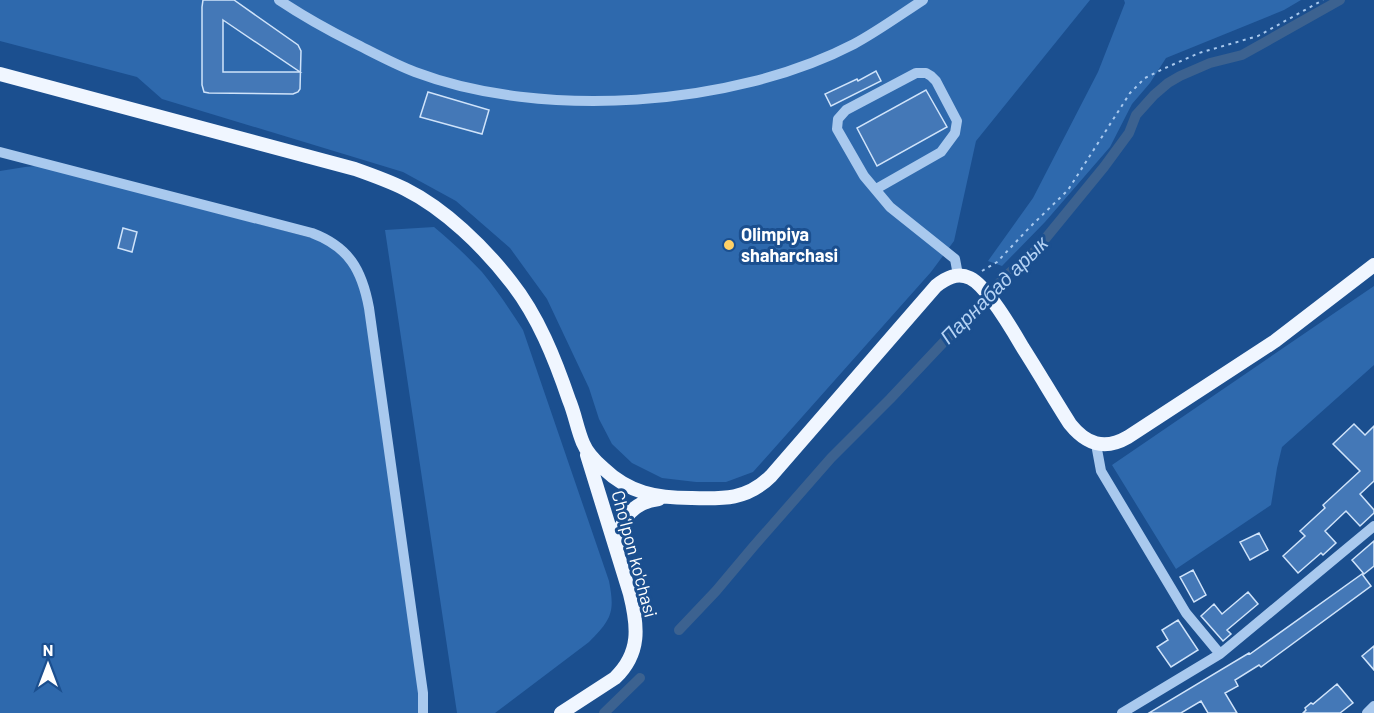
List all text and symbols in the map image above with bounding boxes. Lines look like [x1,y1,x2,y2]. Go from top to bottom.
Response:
place label: Olimpiya shaharchasi [741,223,838,266]
water label: Парнабад арык [934,229,1053,348]
marker: Olimpiya shaharchasi [722,238,736,252]
street label: Cho'lpon ko'chasi [607,488,663,620]
north arrow [18,635,78,695]
text: N [43,640,53,659]

